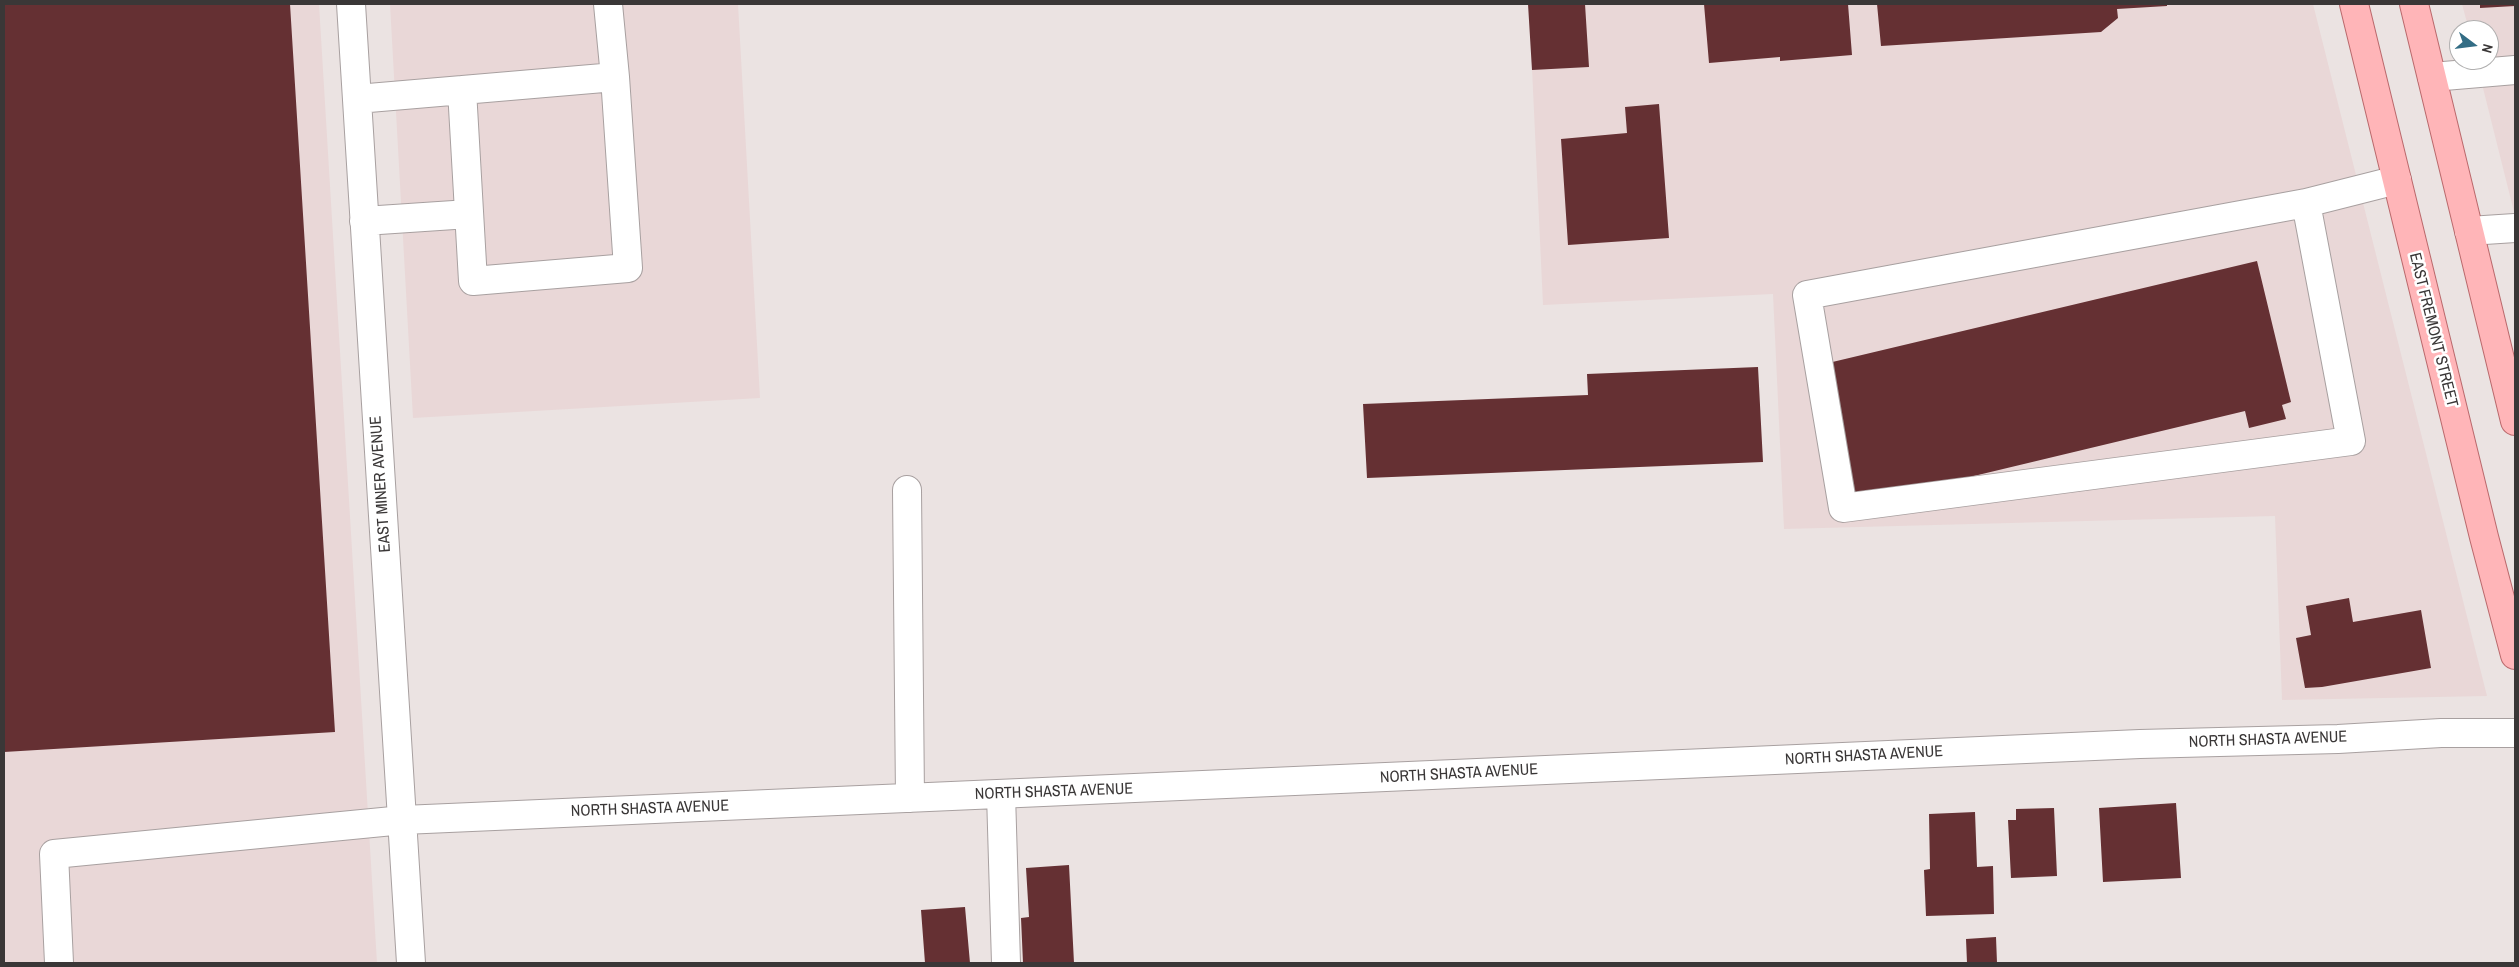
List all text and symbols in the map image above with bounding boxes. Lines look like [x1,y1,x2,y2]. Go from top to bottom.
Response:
north arrow [2449,20,2499,70]
text: N [2478,42,2497,55]
street label: EAST FREMONT STREET [2405,251,2461,409]
street label: EAST MINER AVENUE [367,415,395,553]
street label: NORTH SHASTA AVENUE [2189,728,2347,752]
street label: NORTH SHASTA AVENUE [1784,742,1944,770]
street label: NORTH SHASTA AVENUE [1379,760,1539,788]
street label: NORTH SHASTA AVENUE [975,780,1133,804]
street label: NORTH SHASTA AVENUE [571,797,729,821]

